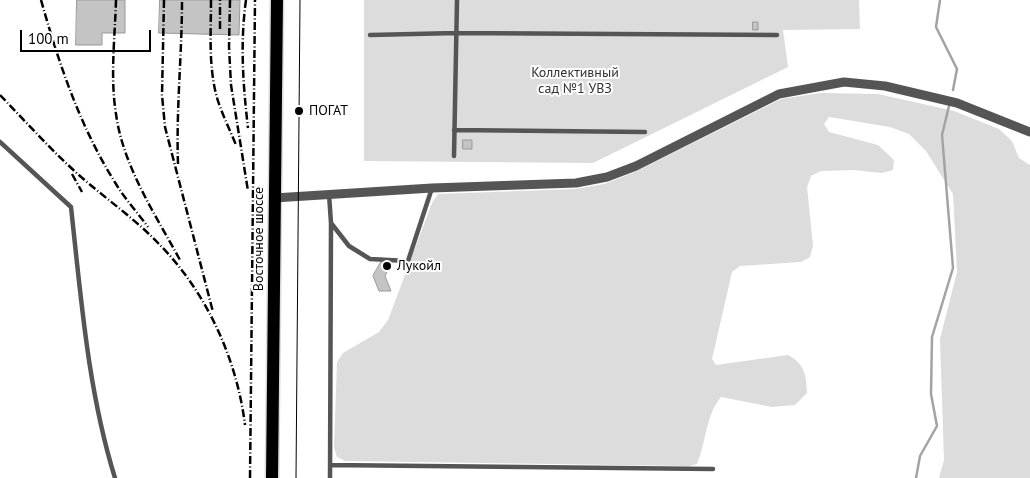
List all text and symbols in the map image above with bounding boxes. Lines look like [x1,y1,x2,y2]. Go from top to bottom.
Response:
scale bar [22,20,154,52]
text: 100 m [28,29,69,48]
park label: Коллективный сад №1 УВЗ [531,65,619,98]
place label: ПОГАТ [309,103,348,119]
marker: ПОГАТ [293,105,305,117]
street label: Восточное шоссе [251,187,267,291]
place label: Лукойл [397,258,441,274]
marker: Лукойл [381,260,393,272]

